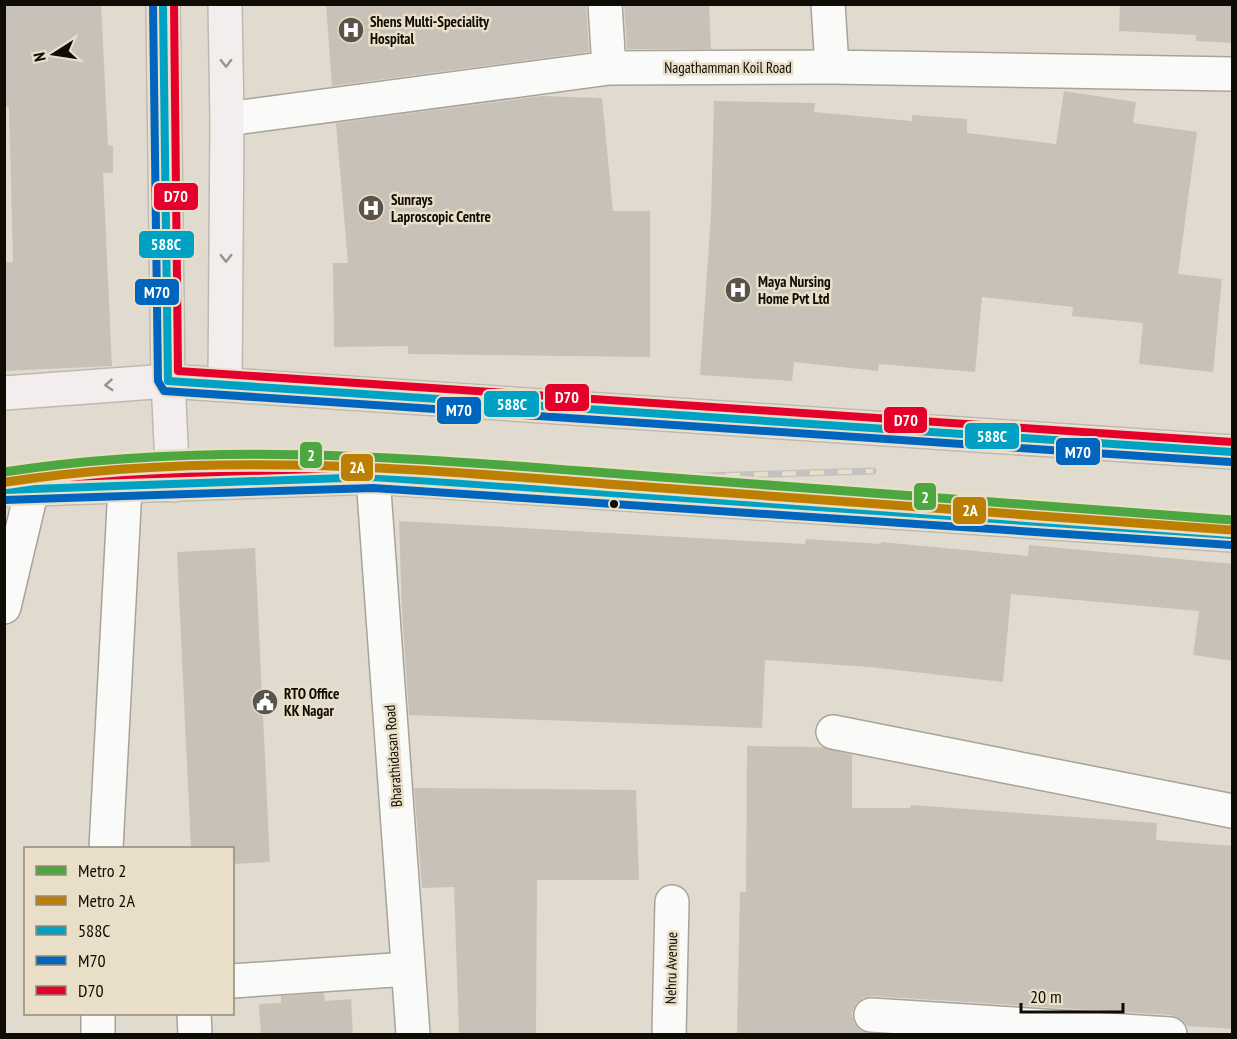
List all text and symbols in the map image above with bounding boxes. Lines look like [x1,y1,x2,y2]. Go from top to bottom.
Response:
place label: Shens Multi-Speciality Hospital [370,12,490,48]
hospital icon: Shens Multi-Speciality Hospital [336,15,366,45]
north arrow [24,24,84,84]
text: N [29,51,50,63]
one-way arrow [220,58,233,67]
street label: Nagathamman Koil Road [664,58,792,77]
line badge: D70 [153,182,199,211]
text: D70 [164,186,188,206]
place label: Sunrays Laproscopic Centre [391,190,491,226]
hospital icon: Sunrays Laproscopic Centre [356,193,386,223]
line badge: 588C [138,230,195,259]
text: 588C [151,234,182,254]
one-way arrow [220,253,232,262]
place label: Maya Nursing Home Pvt Ltd [758,272,831,308]
hospital icon: Maya Nursing Home Pvt Ltd [723,275,753,305]
line badge: M70 [134,278,180,306]
text: M70 [144,282,170,302]
one-way arrow [105,379,114,392]
line badge: D70 [544,383,590,412]
text: D70 [555,387,579,407]
line badge: 588C [483,390,540,418]
text: 588C [497,394,528,414]
line badge: M70 [436,396,482,425]
text: M70 [446,400,472,420]
line badge: D70 [883,406,928,434]
text: D70 [894,410,918,430]
line badge: 588C [964,422,1020,450]
text: 588C [977,426,1008,446]
line badge: M70 [1055,437,1101,466]
line badge: 2 [299,441,323,469]
text: M70 [1065,442,1091,462]
text: 2 [307,445,315,465]
line badge: 2A [340,453,374,482]
text: 2A [349,457,366,477]
line badge: 2 [913,482,937,511]
text: 2 [921,487,929,507]
line badge: 2A [952,496,987,525]
unlabelled marker [608,498,620,510]
text: 2A [962,500,979,520]
place label: RTO Office KK Nagar [284,684,339,720]
public building icon: RTO Office KK Nagar [250,687,280,717]
street label: Bharathidasan Road [380,704,406,808]
legend [24,847,234,1015]
text: Metro 2 [78,859,126,882]
text: Metro 2A [78,889,135,912]
text: 588C [78,919,111,942]
street label: Nehru Avenue [661,932,681,1004]
text: M70 [78,949,106,972]
scale bar [1021,976,1123,1014]
text: D70 [78,979,104,1002]
text: 20 m [1030,985,1062,1008]

